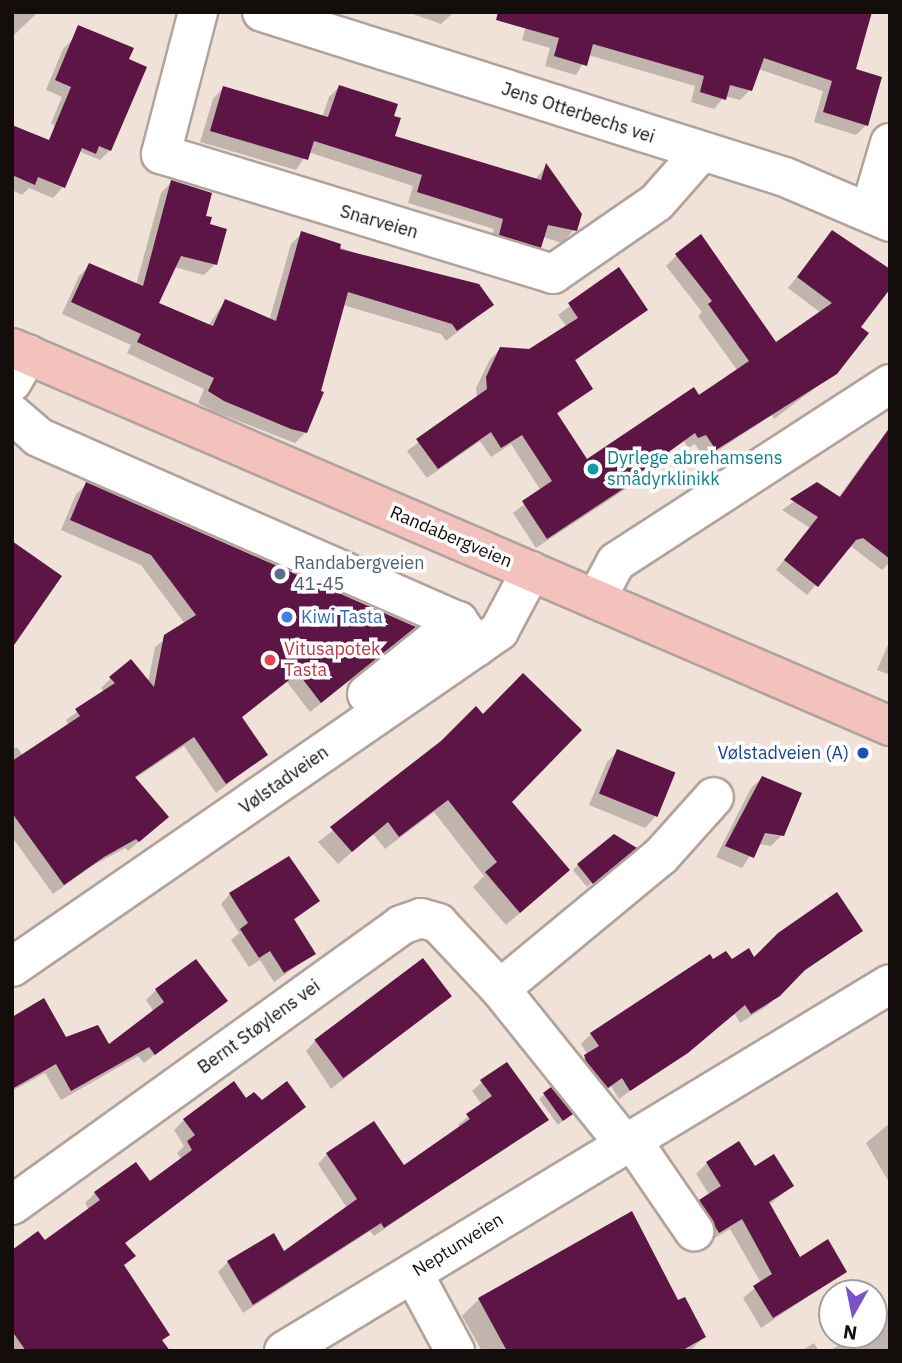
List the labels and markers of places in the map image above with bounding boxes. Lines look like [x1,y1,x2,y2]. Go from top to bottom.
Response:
place label: Dyrlege abrehamsens smådyrklinikk [607,448,783,490]
marker: Dyrlege abrehamsens smådyrklinikk [585,461,601,477]
place label: Randabergveien 41-45 [294,553,424,596]
marker: Randabergveien 41-45 [272,566,288,582]
place label: Kiwi Tasta [301,606,383,628]
marker: Kiwi Tasta [279,609,295,625]
place label: Vitusapotek Tasta [284,639,381,682]
marker: Vitusapotek Tasta [262,652,278,668]
place label: Vølstadveien (A) [717,742,849,764]
marker: Vølstadveien (A) [855,745,871,761]

